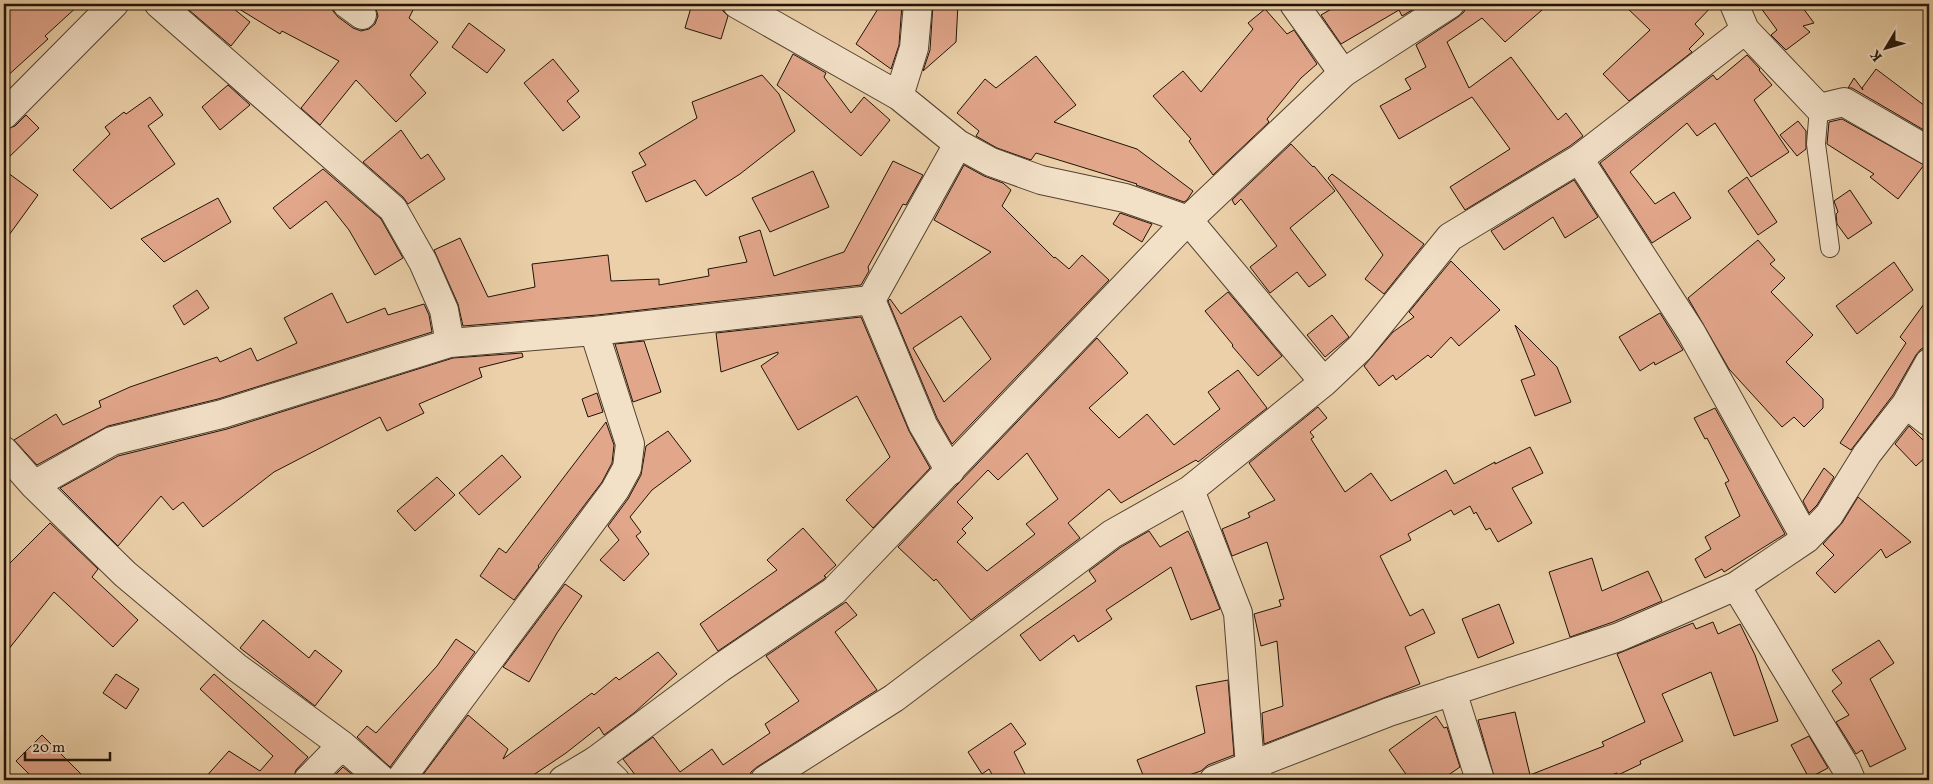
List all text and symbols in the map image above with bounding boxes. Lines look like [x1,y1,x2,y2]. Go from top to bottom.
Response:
north arrow [1860,22,1910,72]
text: K [1866,45,1888,65]
scale bar [25,729,110,761]
text: 20 m [32,738,65,759]

